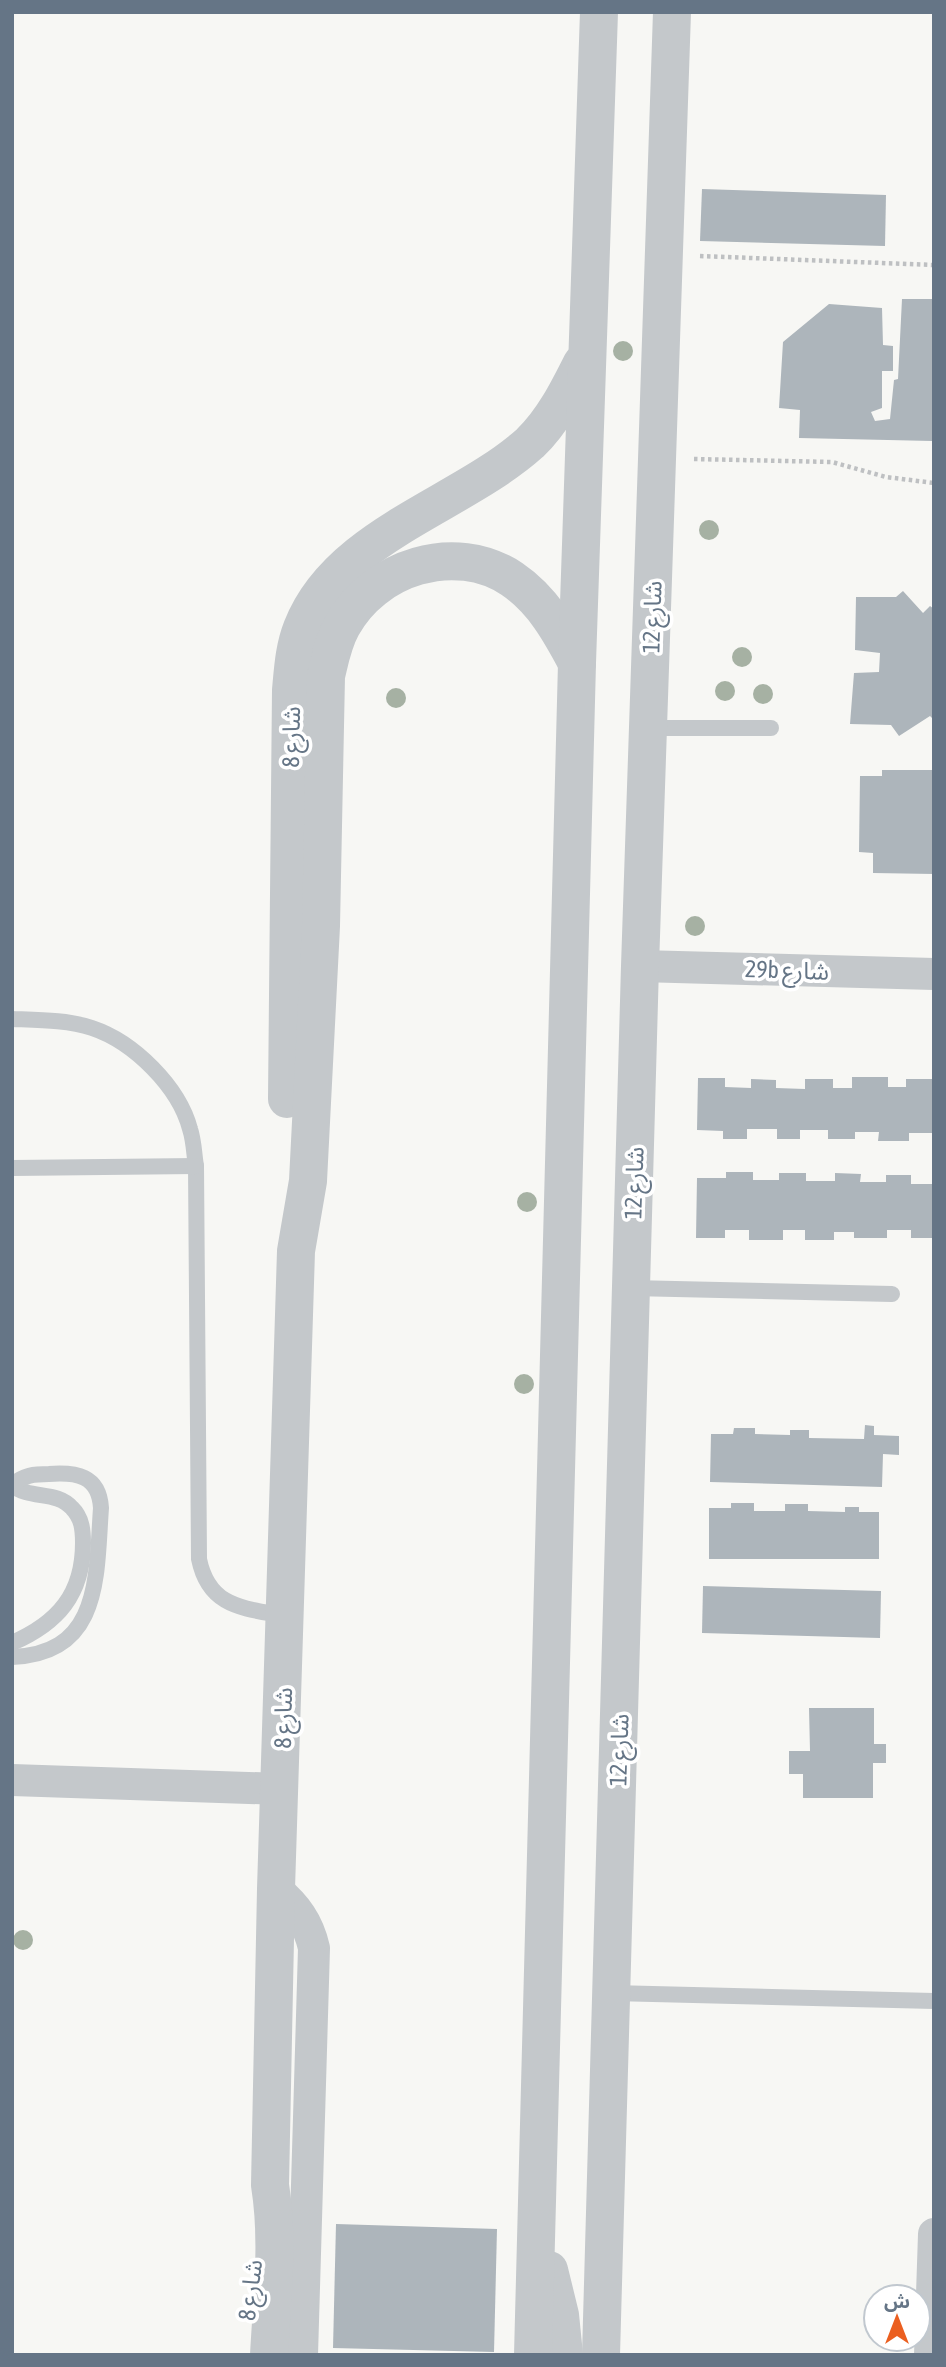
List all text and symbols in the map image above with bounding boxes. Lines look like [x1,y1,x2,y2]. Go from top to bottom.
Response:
street label: شارع 12 [637,580,671,654]
street label: شارع 8 [277,706,309,768]
street label: 29b شارع [744,955,829,989]
street label: شارع 12 [619,1146,653,1220]
street label: شارع 8 [269,1687,301,1749]
street label: شارع 12 [604,1713,638,1787]
street label: شارع 8 [233,2258,271,2323]
north arrow [862,2283,932,2353]
text: ش [884,2290,910,2312]

